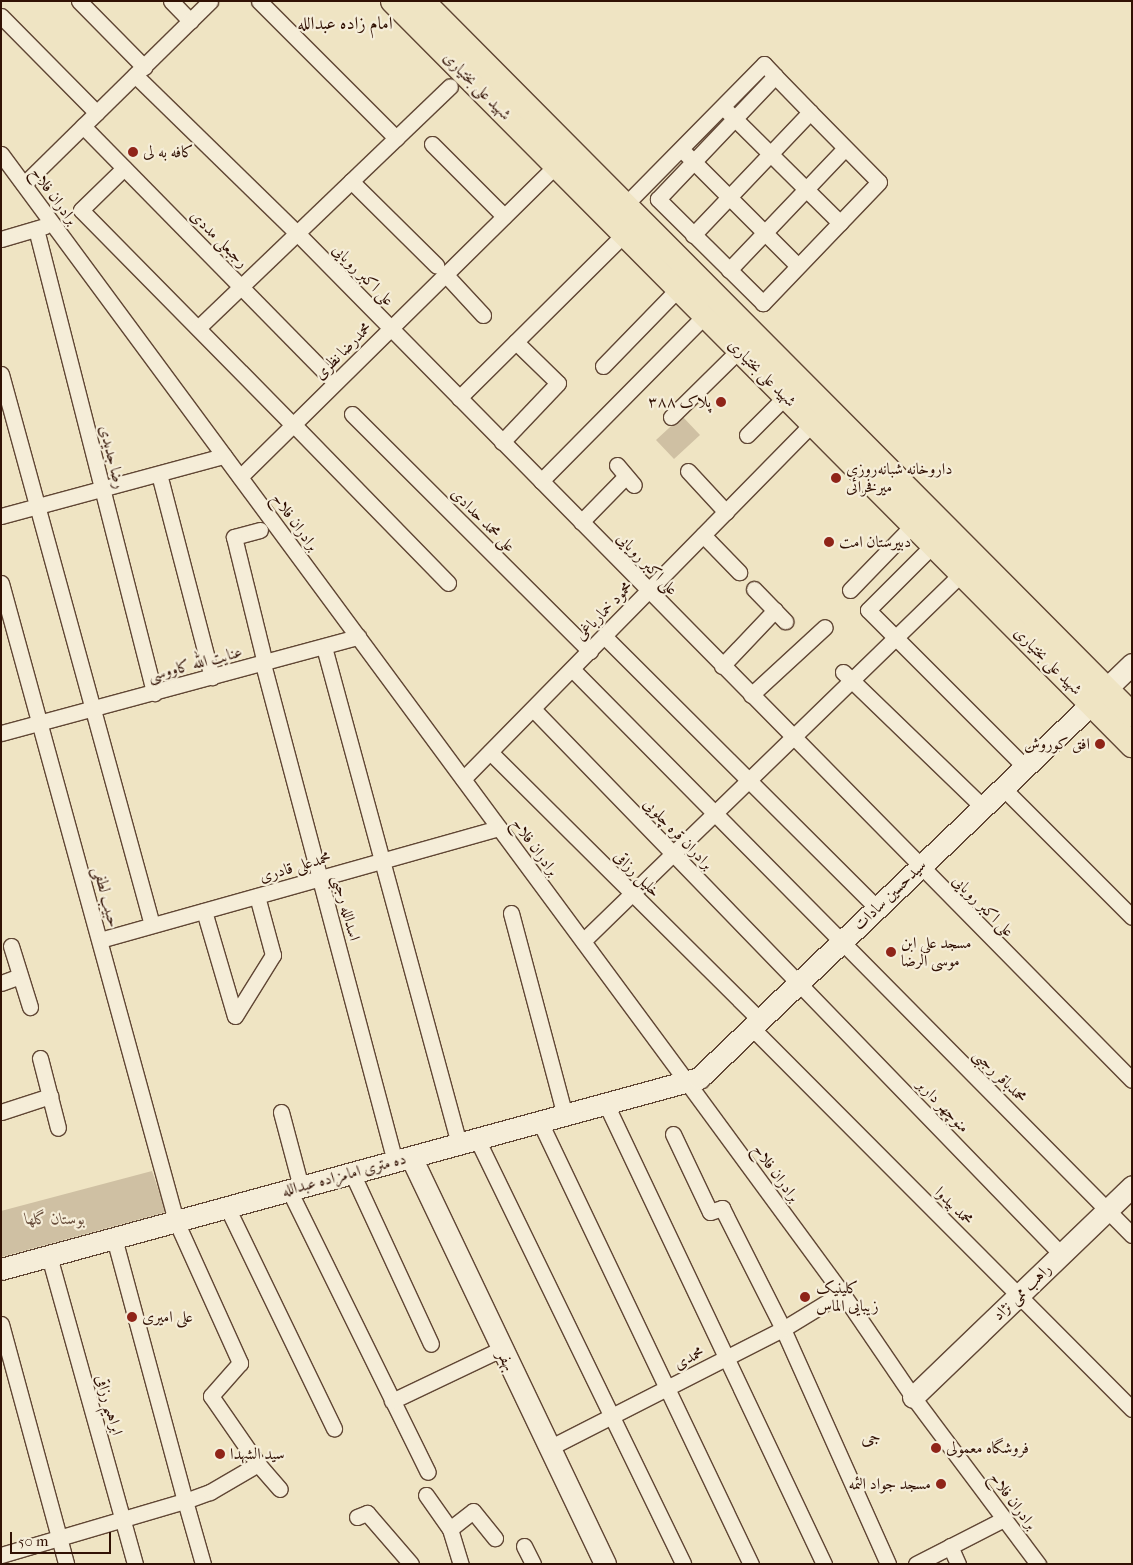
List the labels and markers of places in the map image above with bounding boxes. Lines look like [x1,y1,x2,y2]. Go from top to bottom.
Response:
place label: کافه به لی [143,142,194,162]
marker: کافه به لی [127,146,139,158]
place label: پلاک ۳۸۸ [648,392,711,412]
marker: پلاک ۳۸۸ [715,396,727,408]
place label: داروخانه شبانه‌روزی میرفخرائی [846,459,953,497]
marker: داروخانه شبانه‌روزی میرفخرائی [830,472,842,484]
place label: دبیرستان امت [839,532,911,552]
marker: دبیرستان امت [823,536,835,548]
place label: افق کوروش [1024,734,1090,754]
marker: افق کوروش [1094,738,1106,750]
place label: مسجد علی ابن موسی الرضا [901,933,972,971]
marker: مسجد علی ابن موسی الرضا [885,946,897,958]
place label: کلینیک زیبایی الماس [816,1278,879,1316]
marker: کلینیک زیبایی الماس [798,1290,812,1304]
place label: علی امیری [142,1307,193,1327]
marker: علی امیری [126,1311,138,1323]
place label: فروشگاه معمولی [946,1438,1029,1458]
marker: فروشگاه معمولی [930,1442,942,1454]
place label: سید الشهدا [230,1444,285,1464]
marker: سید الشهدا [214,1448,226,1460]
place label: مسجد جواد الئمه [848,1474,931,1494]
marker: مسجد جواد الئمه [935,1478,947,1490]

